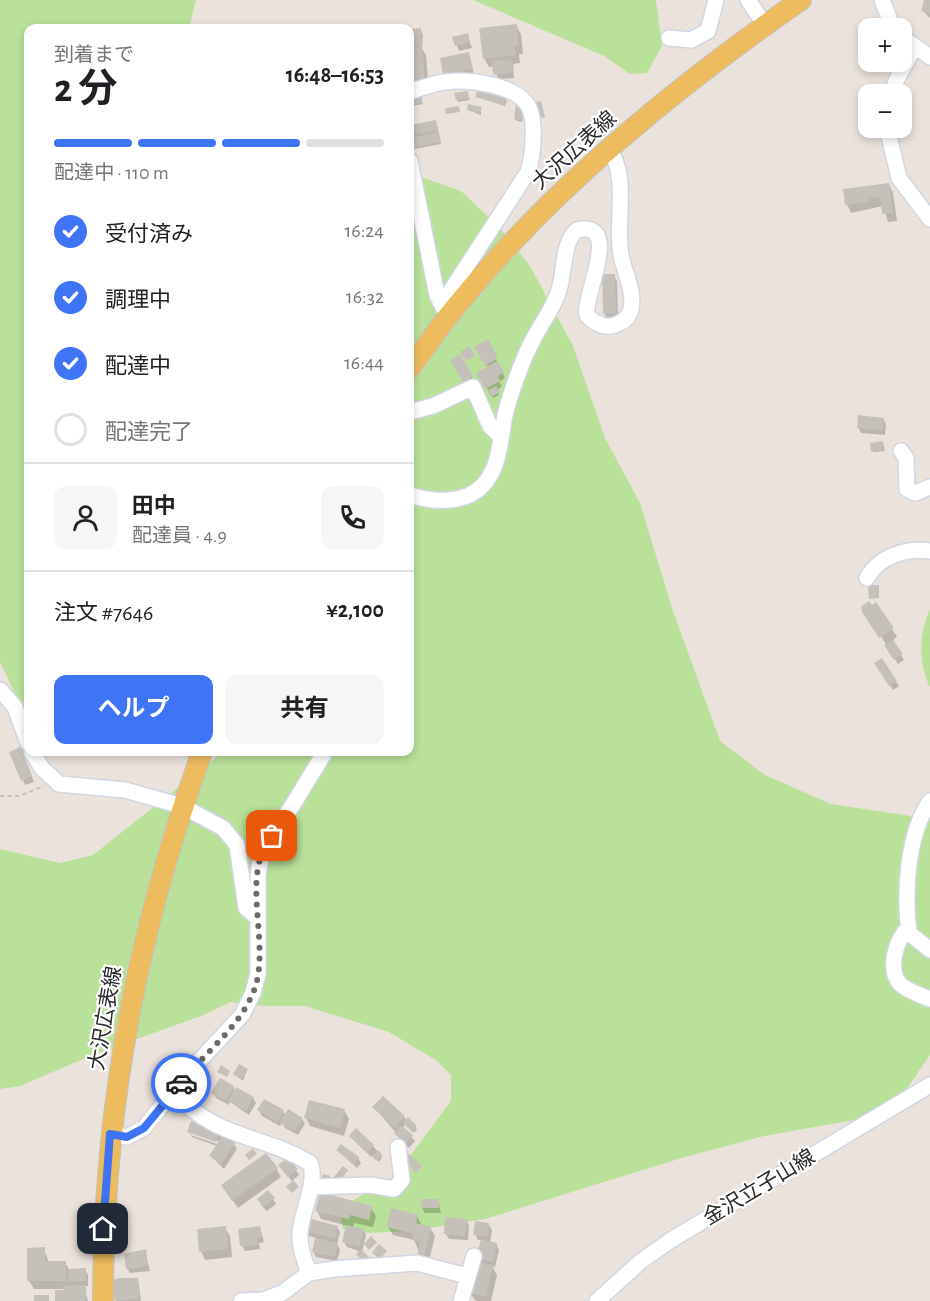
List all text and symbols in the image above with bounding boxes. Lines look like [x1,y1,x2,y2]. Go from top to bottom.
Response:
map controls [858,18,912,138]
button: + [858,18,912,72]
text: 到着まで [54,45,134,65]
text: 16:48–16:53 [286,64,384,86]
text: 2 分 [54,70,117,109]
button: − [858,84,912,138]
street label: 大沢広表線 [528,107,620,193]
text: 配達中 · 110 m [54,163,169,183]
icon: check [54,215,87,248]
text: 16:24 [344,221,384,241]
text: 受付済み [105,223,193,245]
icon: check [54,281,87,314]
text: 16:32 [346,287,384,307]
text: 調理中 [105,289,171,311]
icon: check [54,347,87,380]
text: 16:44 [344,353,384,373]
text: 配達中 [105,355,171,377]
text: 配達完了 [105,421,193,443]
button: person [54,486,117,549]
button: phone [321,486,384,549]
text: 田中 [132,495,176,517]
text: 配達員 · 4.9 [132,526,227,546]
text: ¥2,100 [326,599,384,621]
text: 注文 #7646 [54,602,153,624]
button: ヘルプ [54,675,213,744]
button: 共有 [225,675,384,744]
pin [246,810,297,861]
icon: bag [255,819,288,852]
street label: 大沢広表線 [85,964,125,1072]
courier [151,1053,211,1113]
icon: car [165,1067,198,1100]
street label: 金沢立子山線 [699,1145,819,1229]
pin [77,1203,128,1254]
icon: home [86,1212,119,1245]

